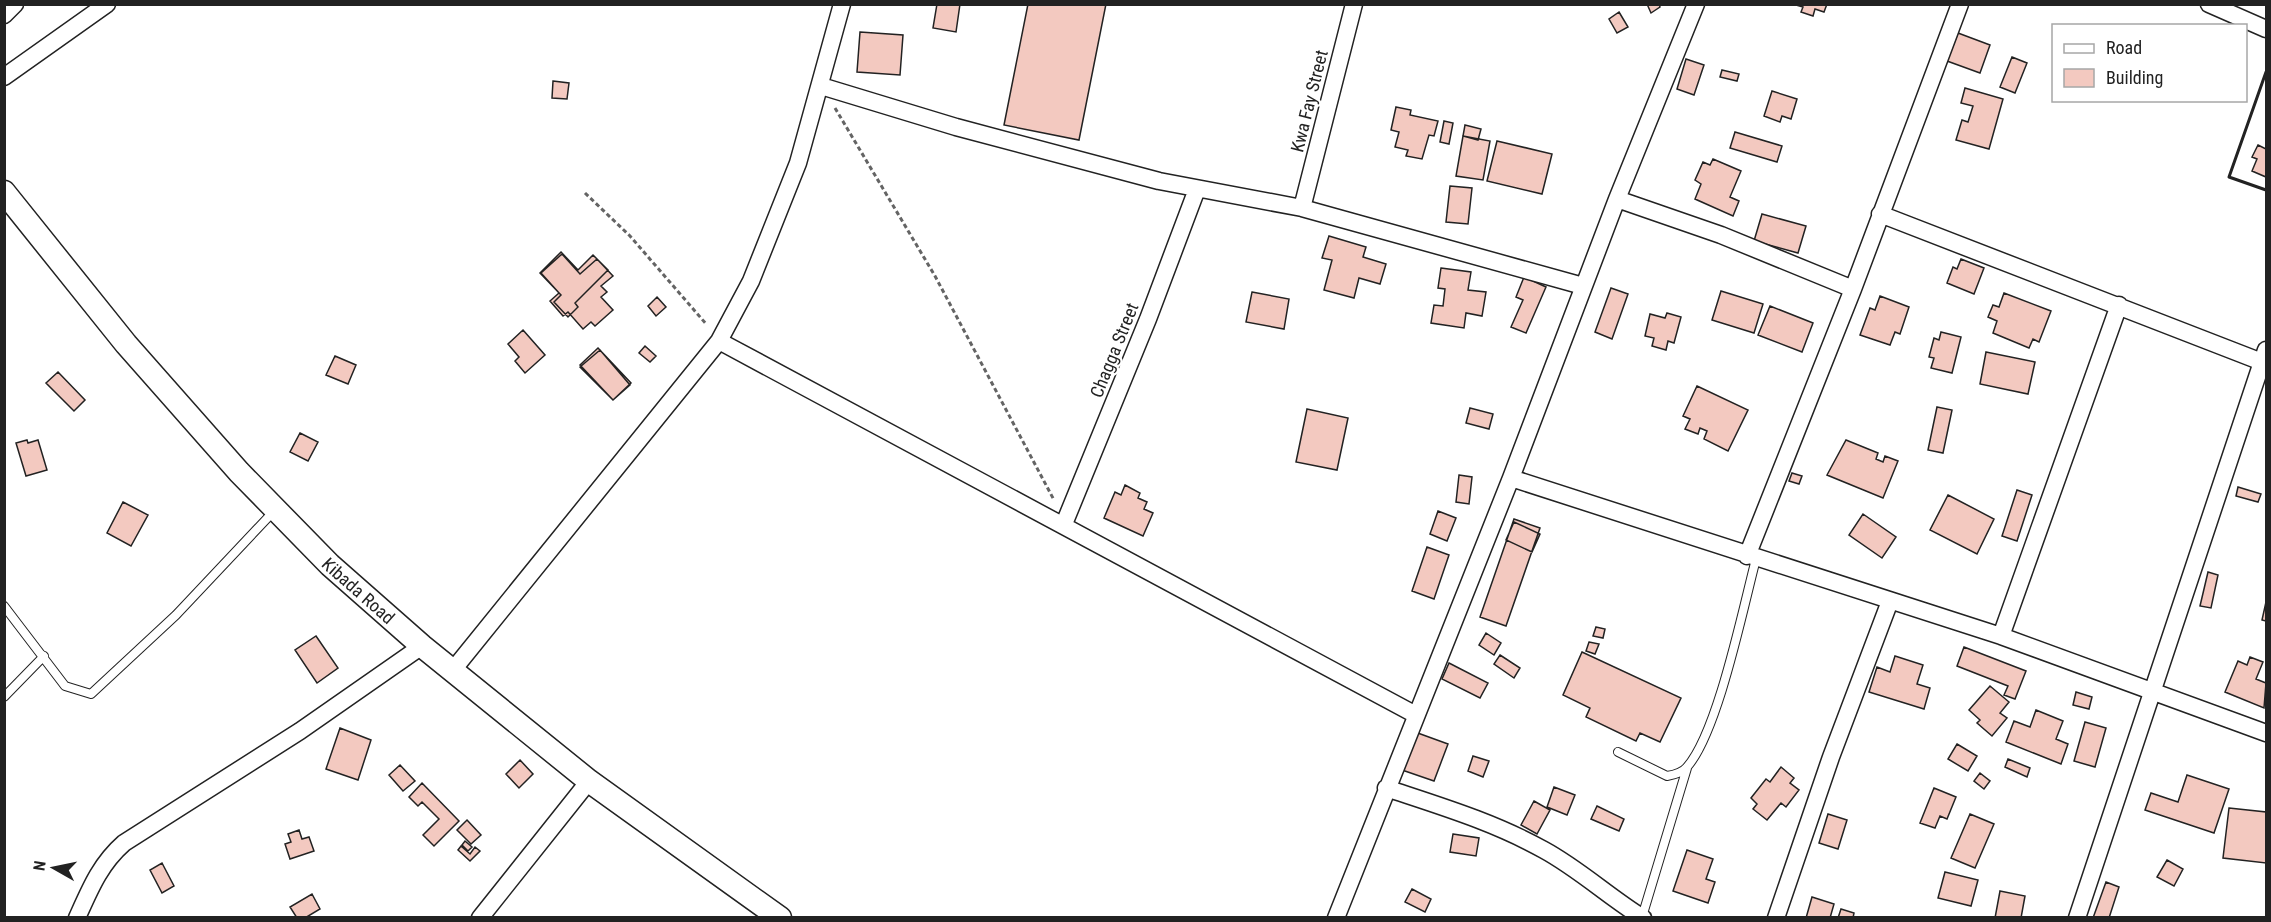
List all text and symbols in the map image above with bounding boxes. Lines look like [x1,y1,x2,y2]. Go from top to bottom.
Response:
legend [2052,24,2247,102]
text: Road [2106,37,2142,58]
street label: Kwa Fay Street [1286,48,1332,154]
text: Building [2106,67,2163,88]
street label: Chagga Street [1085,300,1143,400]
street label: Kibada Road [318,553,399,628]
north arrow [24,838,84,898]
text: N [30,859,50,872]

